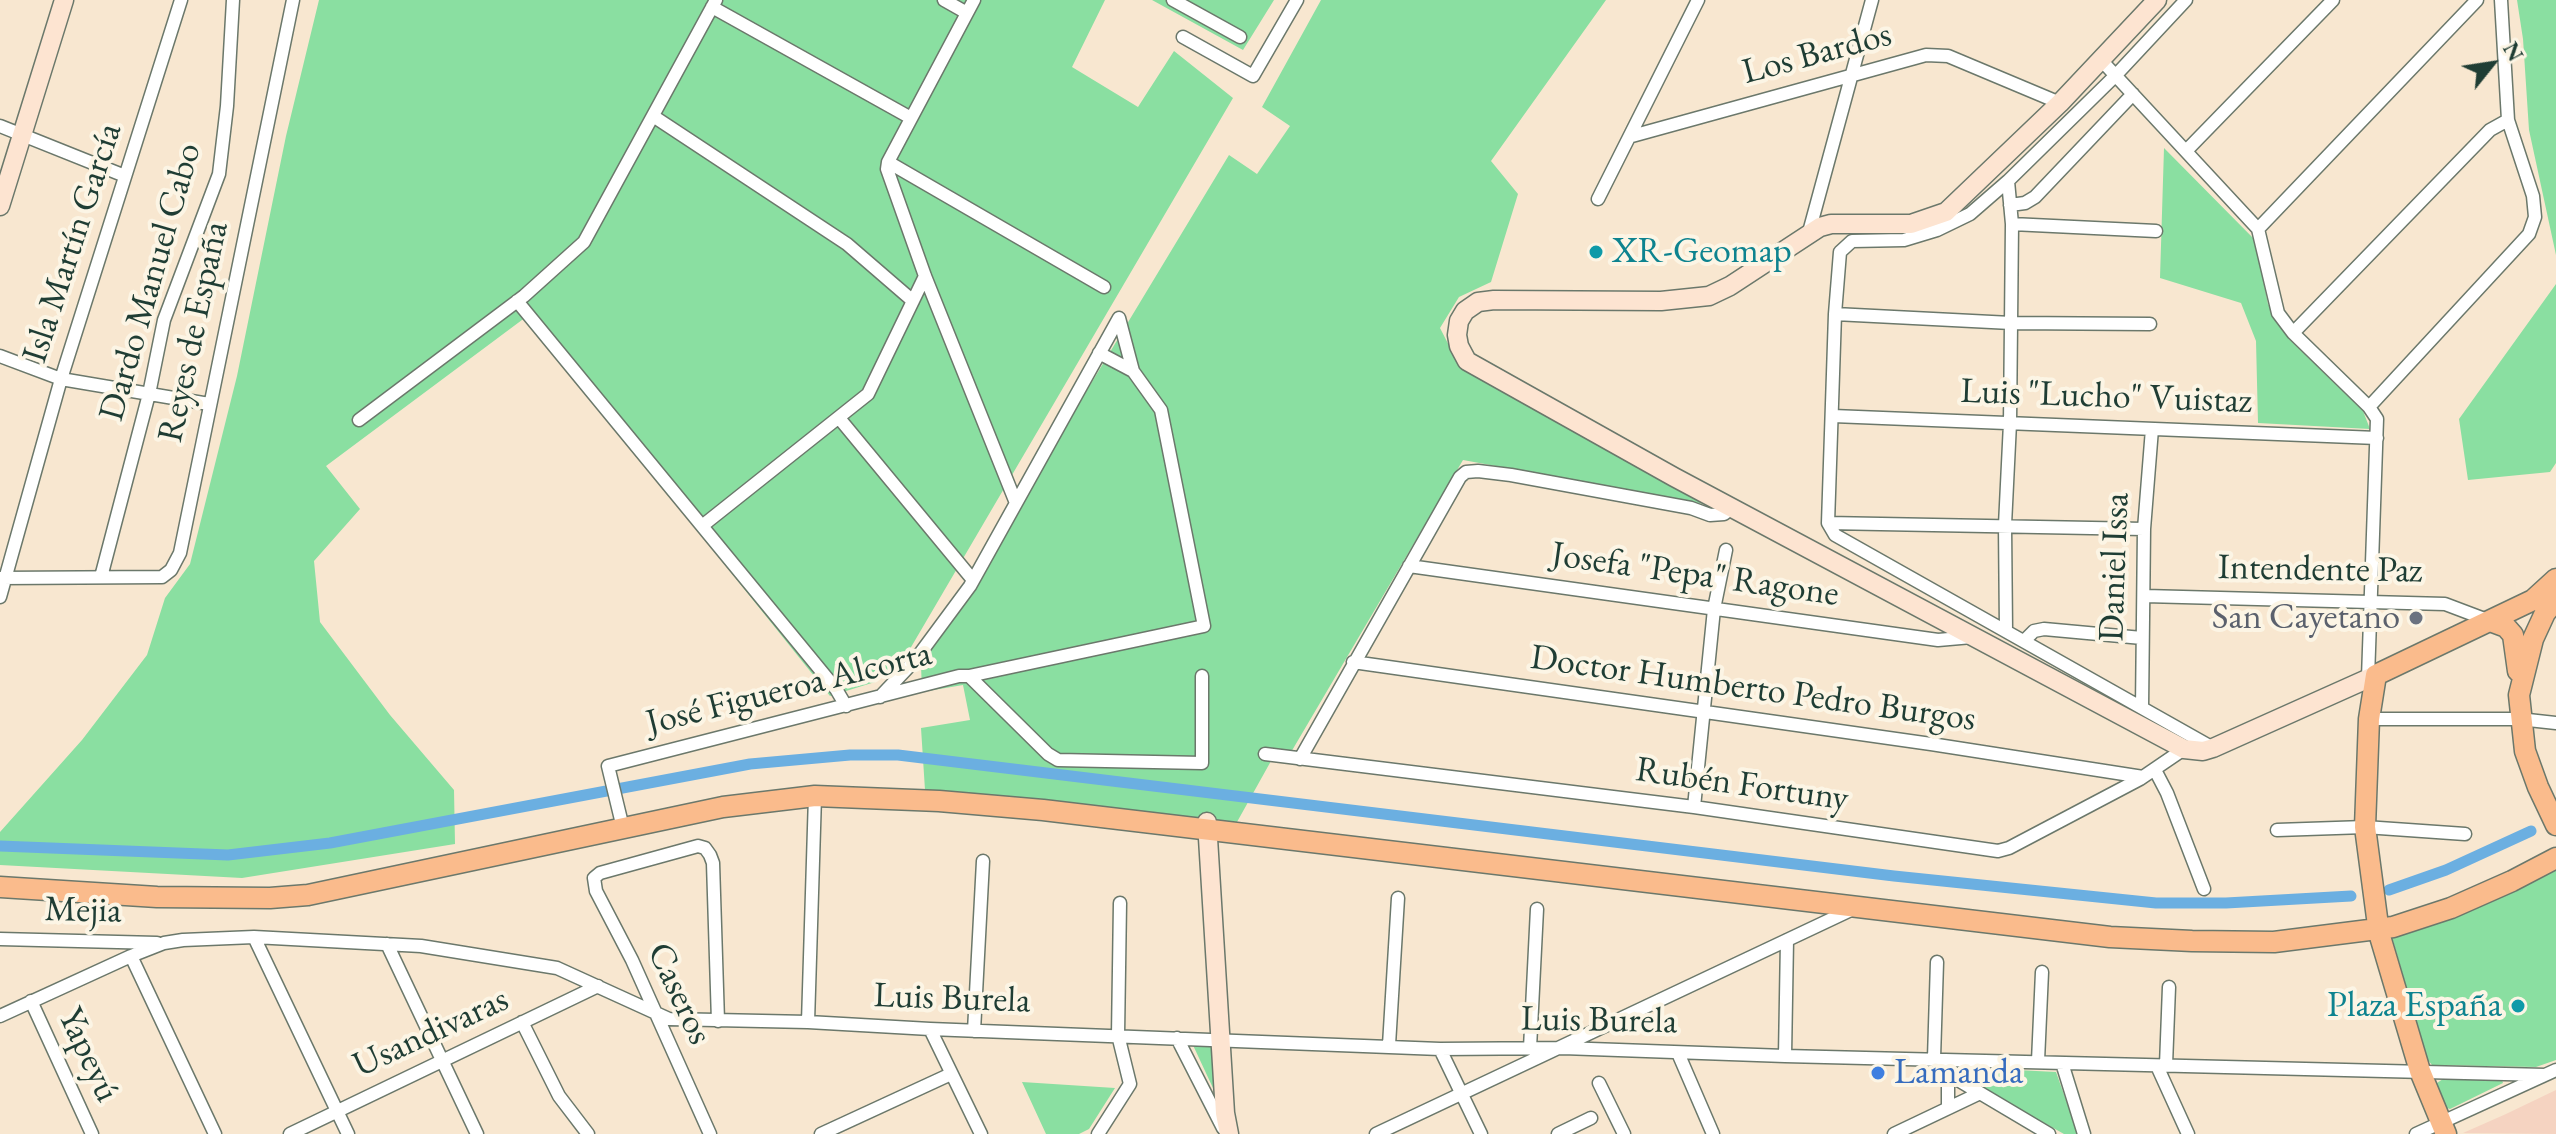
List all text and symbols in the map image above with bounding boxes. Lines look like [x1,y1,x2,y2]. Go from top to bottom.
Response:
street label: Los Bardos [1738,13,1896,95]
north arrow [2452,24,2532,104]
text: N [2496,37,2530,67]
street label: Isla Martín García [14,118,132,368]
street label: Dardo Manuel Cabo [91,138,211,426]
street label: Reyes de España [150,218,238,446]
place label: XR-Geomap [1612,230,1792,274]
marker: XR-Geomap [1587,243,1605,261]
street label: Luis "Lucho" Vuistaz [1959,370,2253,424]
street label: Daniel Issa [2091,492,2139,642]
street label: Josefa "Pepa" Ragone [1549,533,1841,617]
street label: Intendente Paz [2217,547,2423,593]
place label: San Cayetano [2212,596,2400,640]
marker: San Cayetano [2407,609,2425,627]
street label: José Figueroa Alcorta [642,633,936,745]
street label: Doctor Humberto Pedro Burgos [1528,636,1978,742]
street label: Rubén Fortuny [1633,749,1851,821]
street label: Mejia [44,889,122,933]
street label: Caseros [637,936,721,1052]
street label: Luis Burela [873,975,1031,1023]
street label: Usandivaras [347,978,515,1088]
place label: Plaza España [2327,984,2502,1028]
marker: Plaza España [2509,997,2527,1015]
street label: Luis Burela [1520,998,1678,1044]
street label: Yapeyú [47,1001,129,1109]
place label: Lamanda [1894,1051,2023,1095]
marker: Lamanda [1869,1064,1887,1082]

